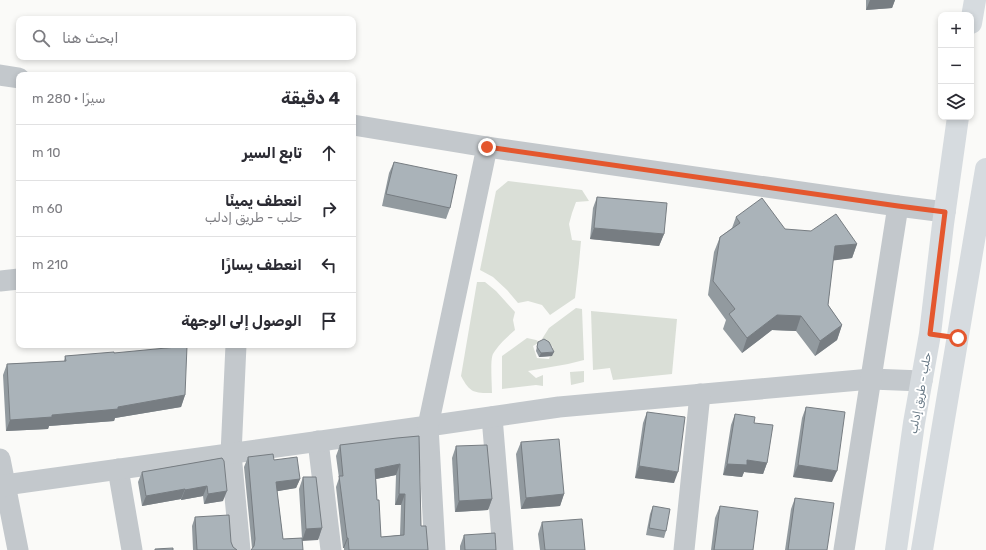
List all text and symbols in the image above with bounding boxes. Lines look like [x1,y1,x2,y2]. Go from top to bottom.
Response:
map controls [938,12,974,120]
button: + [938,12,974,48]
search box [16,16,356,60]
icon: search [30,27,52,49]
text: ابحث هنا [62,29,119,47]
button: − [938,48,974,84]
button: layers [938,84,974,120]
text: 4 دقيقة [281,88,340,108]
text: سيرًا · 280 m [32,91,106,106]
route end [478,138,496,156]
icon: ahead [318,142,340,164]
text: تابع السير [242,144,302,162]
text: 10 m [32,145,61,160]
text: انعطف يمينًا [225,192,302,210]
icon: right [318,198,340,220]
text: 60 m [32,201,63,216]
text: حلب - طريق إدلب [205,210,302,225]
icon: left [318,254,340,276]
text: انعطف يسارًا [221,256,302,274]
text: 210 m [32,257,68,272]
icon: arrive [318,310,340,332]
text: الوصول إلى الوجهة [181,312,302,330]
route start [949,329,967,347]
street label: حلب - طريق إدلب [907,351,935,435]

